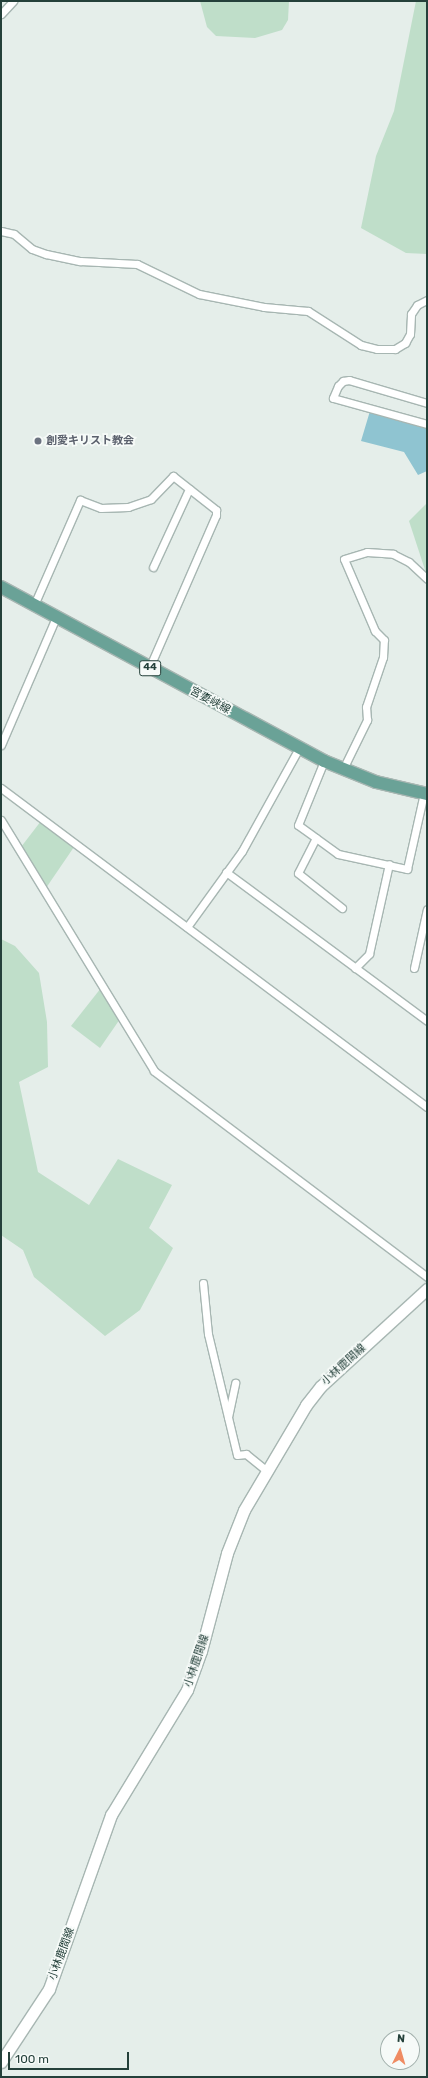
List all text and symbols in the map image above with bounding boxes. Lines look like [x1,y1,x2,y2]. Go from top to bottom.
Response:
place label: 創愛キリスト教会 [46,434,134,448]
marker: 創愛キリスト教会 [33,436,43,446]
road number: 44 [139,660,161,676]
street label: 宮妻峡線 [187,685,233,717]
street label: 小林鹿間線 [319,1342,369,1388]
street label: 小林鹿間線 [182,1633,212,1689]
street label: 小林鹿間線 [46,1926,78,1982]
north arrow [380,2030,420,2070]
text: N [396,2032,406,2045]
scale bar [10,2044,131,2070]
text: 100 m [15,2052,49,2066]

